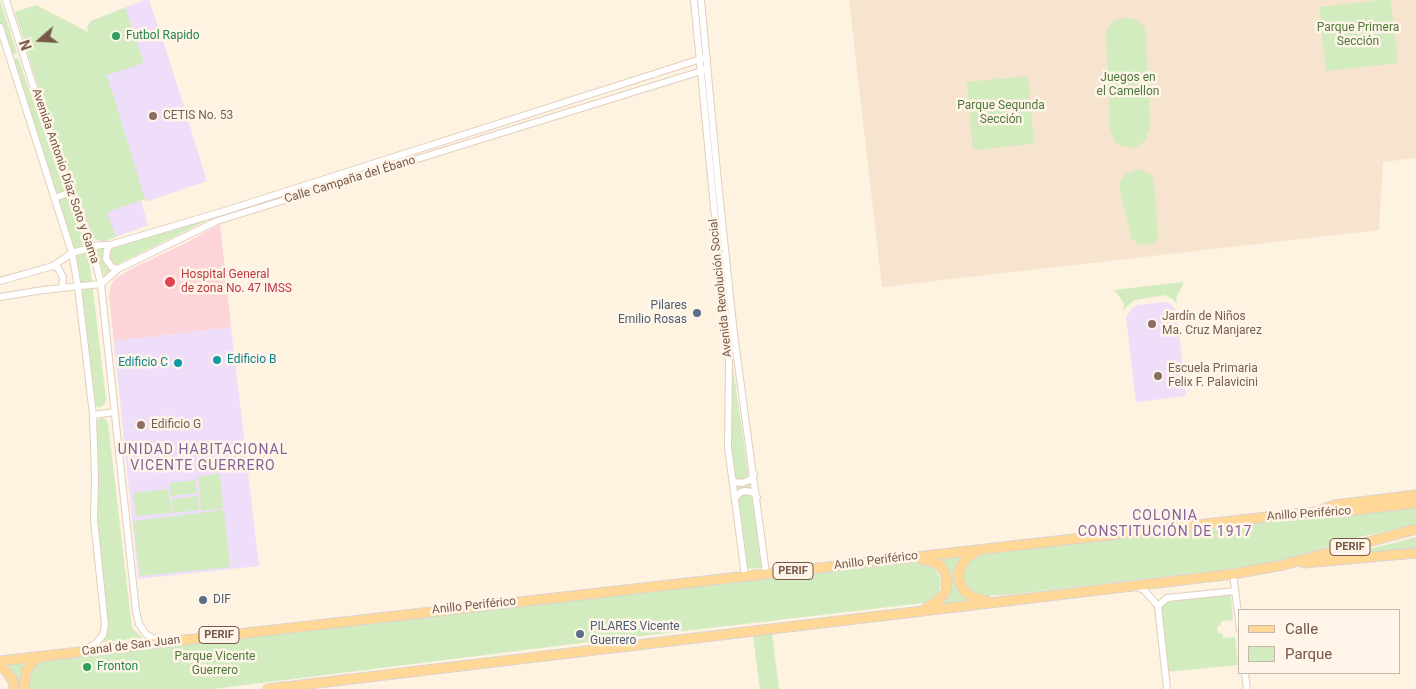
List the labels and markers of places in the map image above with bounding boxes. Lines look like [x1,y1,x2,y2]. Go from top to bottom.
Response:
place label: Futbol Rapido [126,29,200,43]
marker: Futbol Rapido [110,30,122,42]
place label: CETIS No. 53 [163,109,233,123]
marker: CETIS No. 53 [147,110,159,122]
place label: Hospital General de zona No. 47 IMSS [181,268,292,296]
marker: Hospital General de zona No. 47 IMSS [163,275,177,289]
place label: Pilares Emilio Rosas [618,299,687,327]
marker: Pilares Emilio Rosas [691,307,703,319]
place label: Jardín de Niños Ma. Cruz Manjarez [1162,310,1262,338]
marker: Jardín de Niños Ma. Cruz Manjarez [1146,318,1158,330]
place label: Edificio B [227,353,277,367]
marker: Edificio B [211,354,223,366]
place label: Edificio C [118,356,168,370]
marker: Edificio C [172,357,184,369]
place label: Escuela Primaria Felix F. Palavicini [1168,362,1258,390]
marker: Escuela Primaria Felix F. Palavicini [1152,370,1164,382]
place label: Edificio G [151,418,201,432]
marker: Edificio G [135,419,147,431]
place label: DIF [213,593,231,607]
marker: DIF [197,594,209,606]
place label: PILARES Vicente Guerrero [590,620,680,648]
marker: PILARES Vicente Guerrero [574,628,586,640]
place label: Fronton [97,660,138,674]
marker: Fronton [81,661,93,673]

